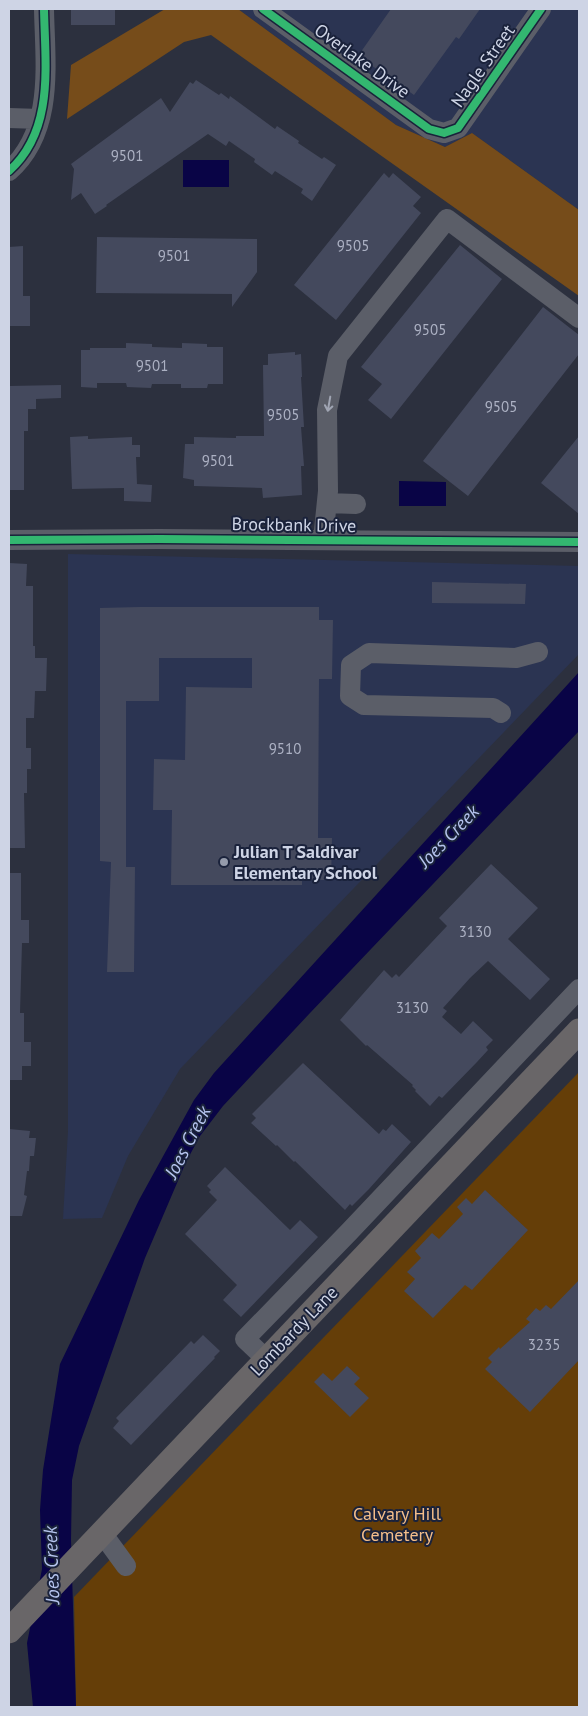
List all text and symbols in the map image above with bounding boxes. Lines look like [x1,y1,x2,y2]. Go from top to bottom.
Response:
street label: Overlake Drive [310,18,415,103]
street label: Nagle Street [446,20,520,112]
house number: 9501 [111,146,143,165]
house number: 9505 [337,236,369,255]
house number: 9501 [158,246,190,265]
house number: 9505 [414,320,446,339]
house number: 9501 [136,356,168,375]
one-way arrow [323,396,333,412]
house number: 9505 [485,397,517,416]
house number: 9505 [267,405,299,424]
house number: 9501 [202,451,234,470]
street label: Brockbank Drive [231,512,357,537]
house number: 9510 [269,739,301,758]
water label: Joes Creek [411,798,485,874]
place label: Julian T Saldivar Elementary School [233,840,378,884]
marker: Julian T Saldivar Elementary School [218,856,230,868]
house number: 3130 [459,922,491,941]
house number: 3130 [396,998,428,1017]
water label: Joes Creek [158,1100,216,1184]
street label: Lombardy Lane [245,1281,342,1380]
house number: 3235 [528,1335,560,1354]
park label: Calvary Hill Cemetery [353,1502,442,1546]
water label: Joes Creek [38,1524,64,1607]

